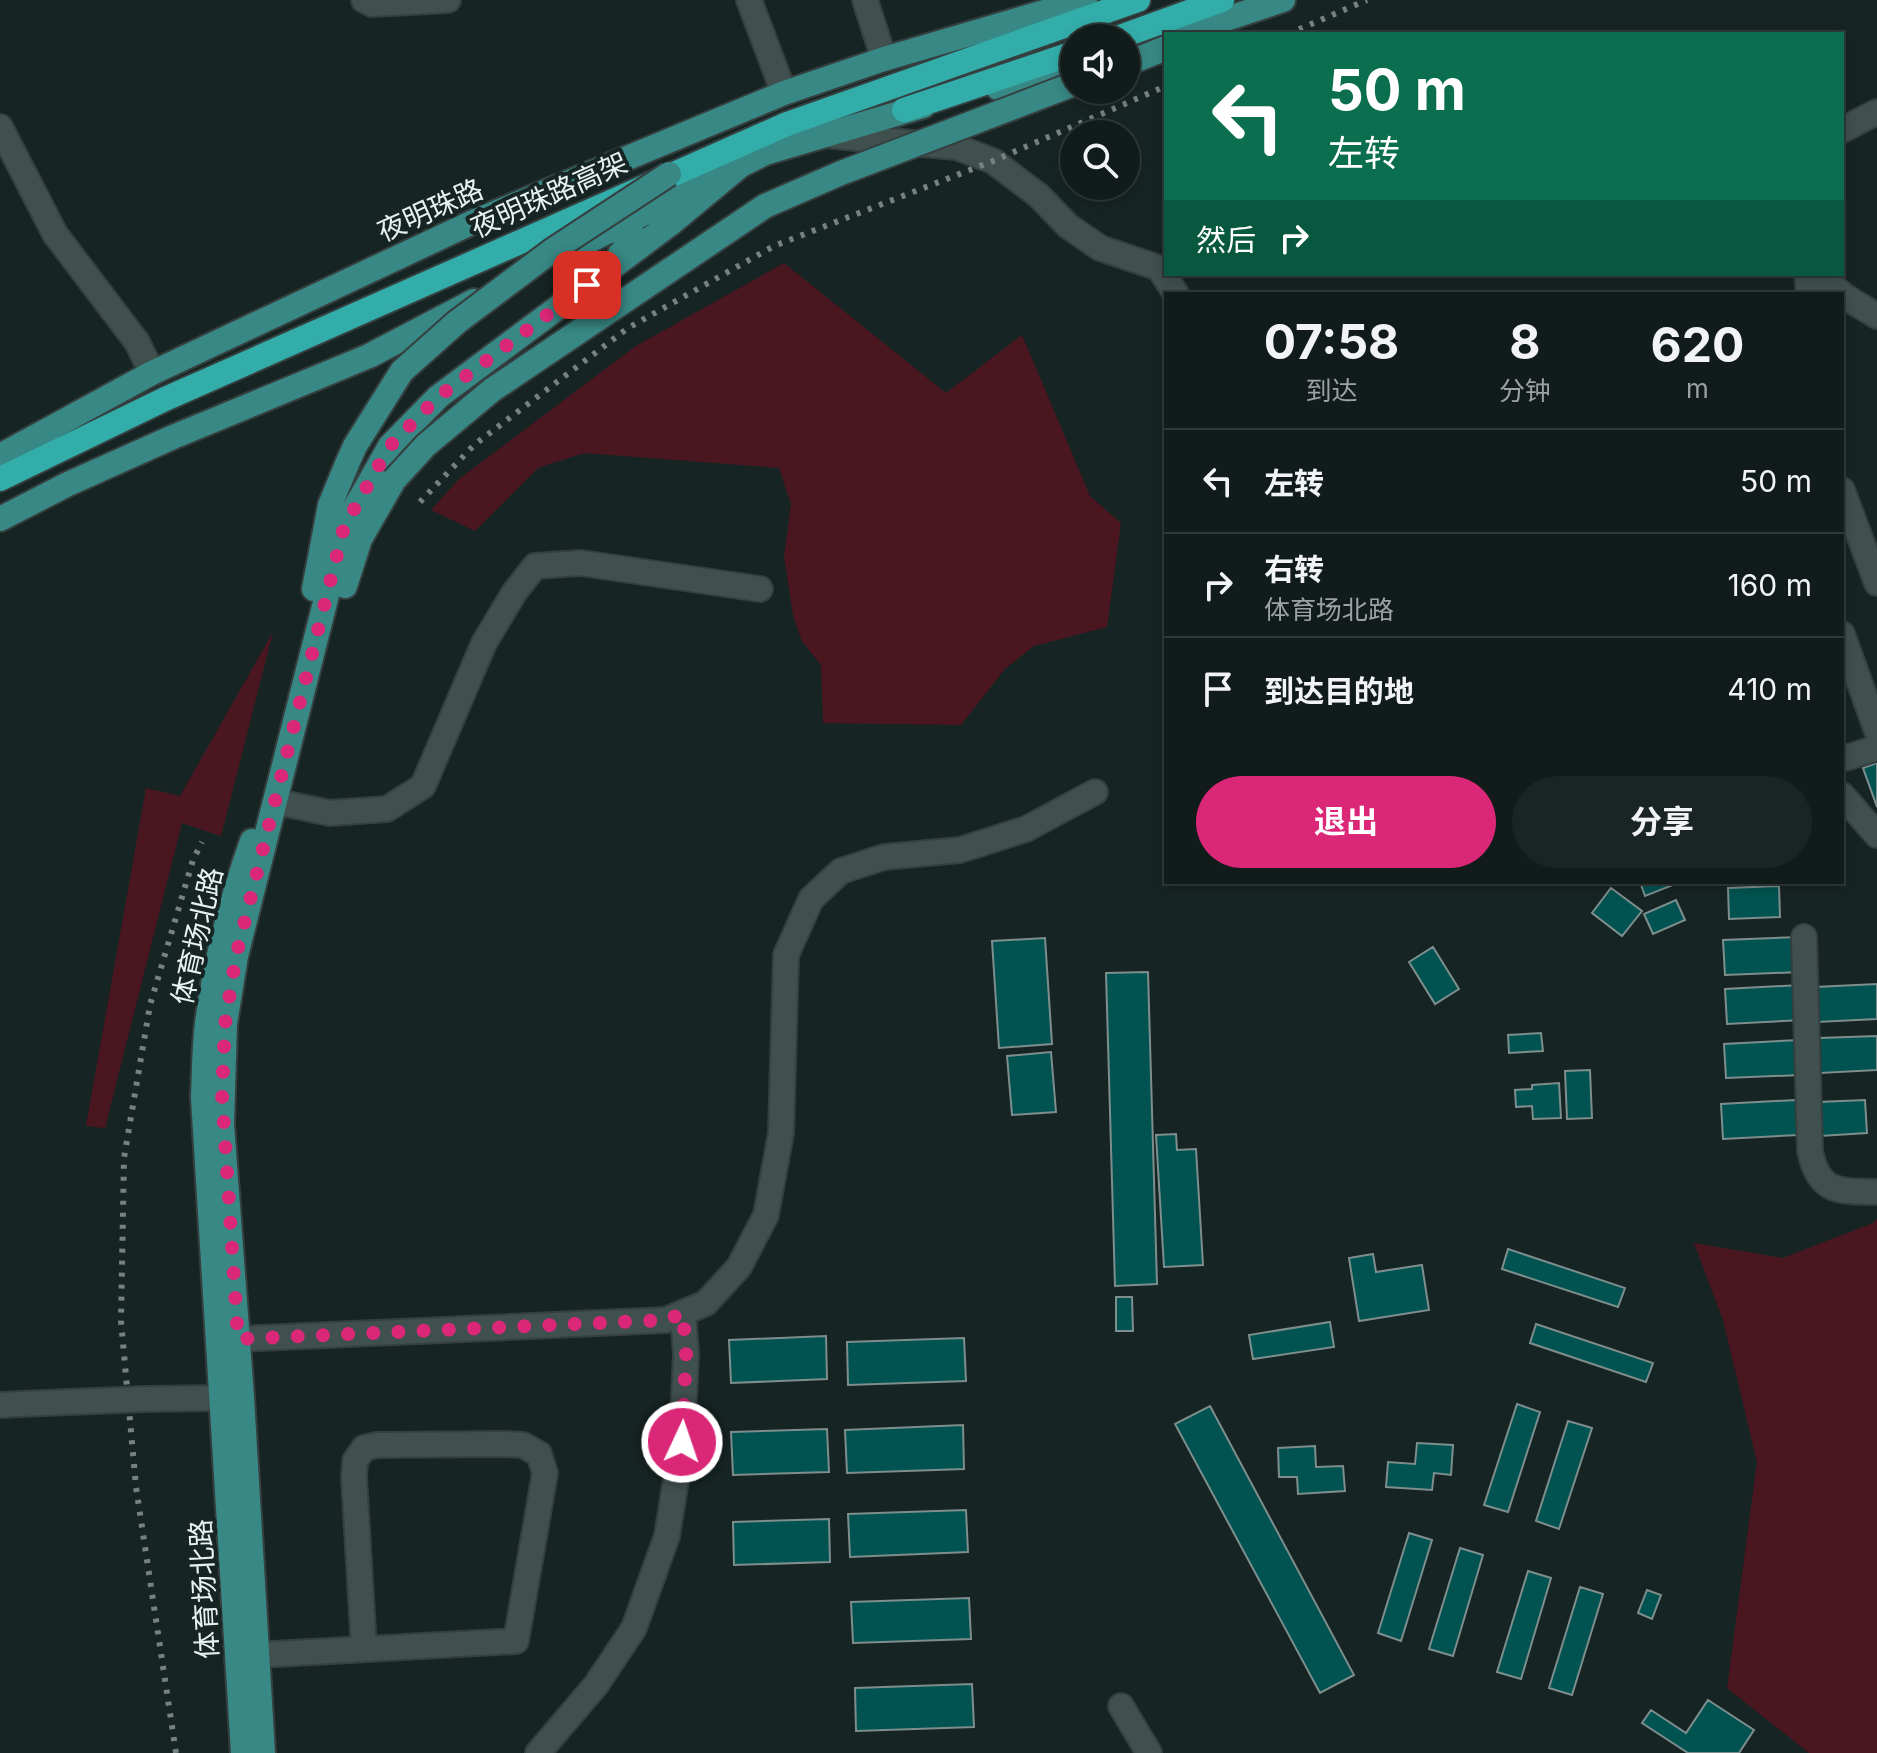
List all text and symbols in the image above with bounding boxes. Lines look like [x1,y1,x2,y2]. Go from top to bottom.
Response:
map controls [1060,24,1140,200]
button: sound [1060,24,1140,104]
text: 50 m [1328,56,1466,124]
icon: left [1196,64,1300,168]
button: search [1060,120,1140,200]
text: 左转 [1328,131,1400,175]
street label: 夜明珠路高架 [465,145,633,245]
street label: 夜明珠路 [372,172,488,248]
icon: right [1272,216,1316,260]
text: 然后 [1196,222,1256,258]
pin [553,251,621,319]
icon: arrive [565,263,609,307]
text: 07:58 [1264,312,1399,371]
text: 8 [1509,312,1541,371]
text: 620 [1651,315,1744,374]
text: m [1686,373,1709,404]
text: 到达 [1305,375,1357,406]
text: 分钟 [1499,375,1551,406]
icon: left [1196,459,1240,503]
text: 50 m [1740,463,1812,499]
text: 左转 [1264,465,1324,501]
text: 右转 [1264,551,1324,587]
icon: right [1196,563,1240,607]
text: 160 m [1728,567,1812,603]
text: 体育场北路 [1264,594,1394,625]
icon: arrive [1196,667,1240,711]
text: 410 m [1727,671,1812,707]
text: 到达目的地 [1264,673,1414,709]
button: 退出 [1196,776,1496,868]
button: 分享 [1512,776,1812,868]
street label: 体育场北路 [165,864,229,1008]
position arrow [640,1400,724,1484]
street label: 体育场北路 [183,1518,225,1660]

